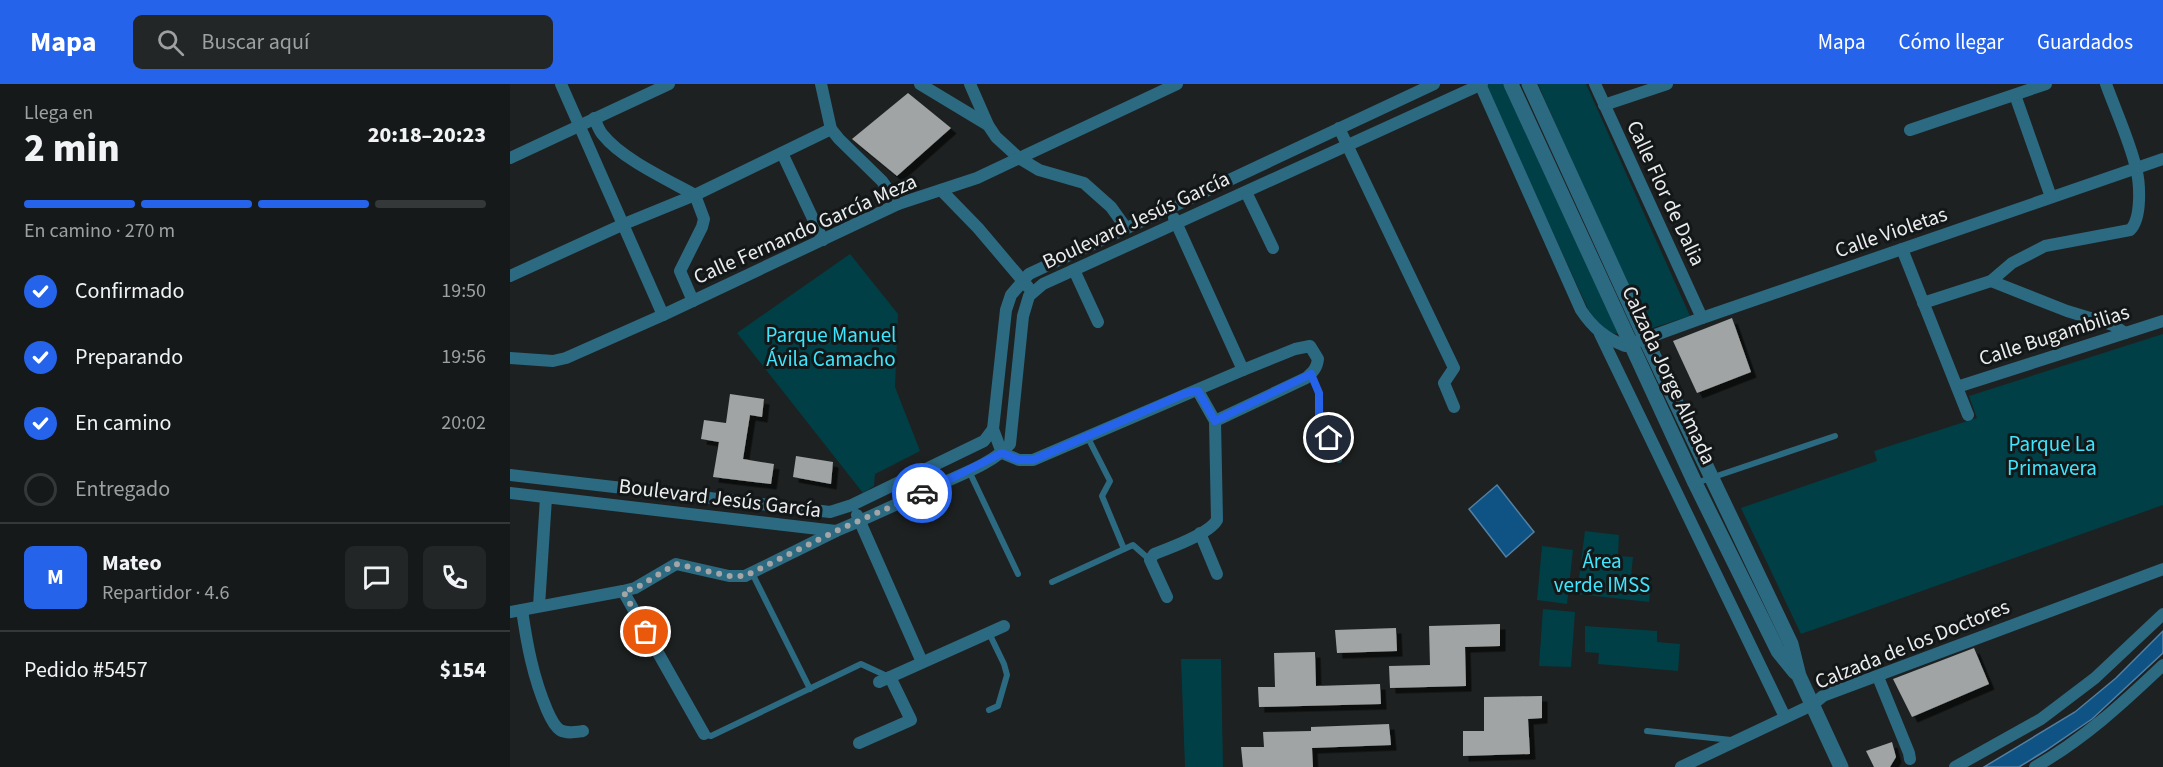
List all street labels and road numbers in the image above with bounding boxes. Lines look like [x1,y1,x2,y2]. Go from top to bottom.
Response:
street label: Calle Flor de Dalia [1619,115,1713,271]
street label: Boulevard Jesús García [1037,163,1235,277]
street label: Calle Fernando García Meza [689,166,921,292]
street label: Calle Violetas [1831,199,1951,265]
street label: Calzada Jorge Almada [1614,281,1724,469]
street label: Calle Bugambilias [1975,296,2133,373]
street label: Boulevard Jesús García [617,471,823,525]
street label: Calzada de los Doctores [1810,591,2014,697]

